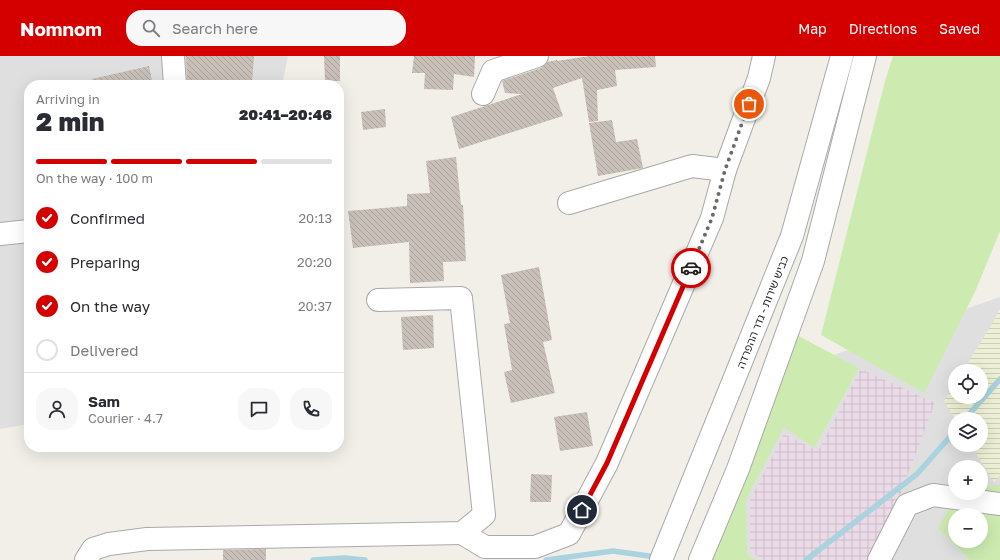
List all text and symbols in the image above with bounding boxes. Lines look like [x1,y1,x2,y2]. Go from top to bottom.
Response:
search box [126,10,406,46]
text: Nomnom [20,17,102,40]
icon: search [140,17,162,39]
text: Search here [172,19,258,37]
text: Map [798,20,827,37]
text: Directions [849,20,917,37]
text: Saved [939,20,980,37]
pin [732,87,766,121]
text: Arriving in [36,91,100,107]
icon: bag [738,93,760,115]
text: 20:41–20:46 [239,105,332,123]
text: 2 min [36,106,104,137]
text: On the way · 100 m [36,170,153,186]
icon: check [36,207,58,229]
text: Confirmed [70,209,145,227]
text: 20:13 [299,210,332,226]
courier [671,248,711,288]
icon: check [36,251,58,273]
text: Preparing [70,253,140,271]
street label: כביש שירות - גדר ההפרדה [733,253,791,370]
text: 20:20 [297,254,332,270]
icon: car [680,257,702,279]
icon: check [36,295,58,317]
text: On the way [70,297,150,315]
text: 20:37 [298,298,332,314]
text: Delivered [70,341,138,359]
map controls [948,364,988,548]
button: locate [948,364,988,404]
button: person [36,388,78,430]
button: chat [238,388,280,430]
button: phone [290,388,332,430]
text: Sam [88,392,120,410]
text: Courier · 4.7 [88,410,163,426]
button: layers [948,412,988,452]
button: + [948,460,988,500]
pin [565,493,599,527]
icon: home [571,499,593,521]
button: − [948,508,988,548]

